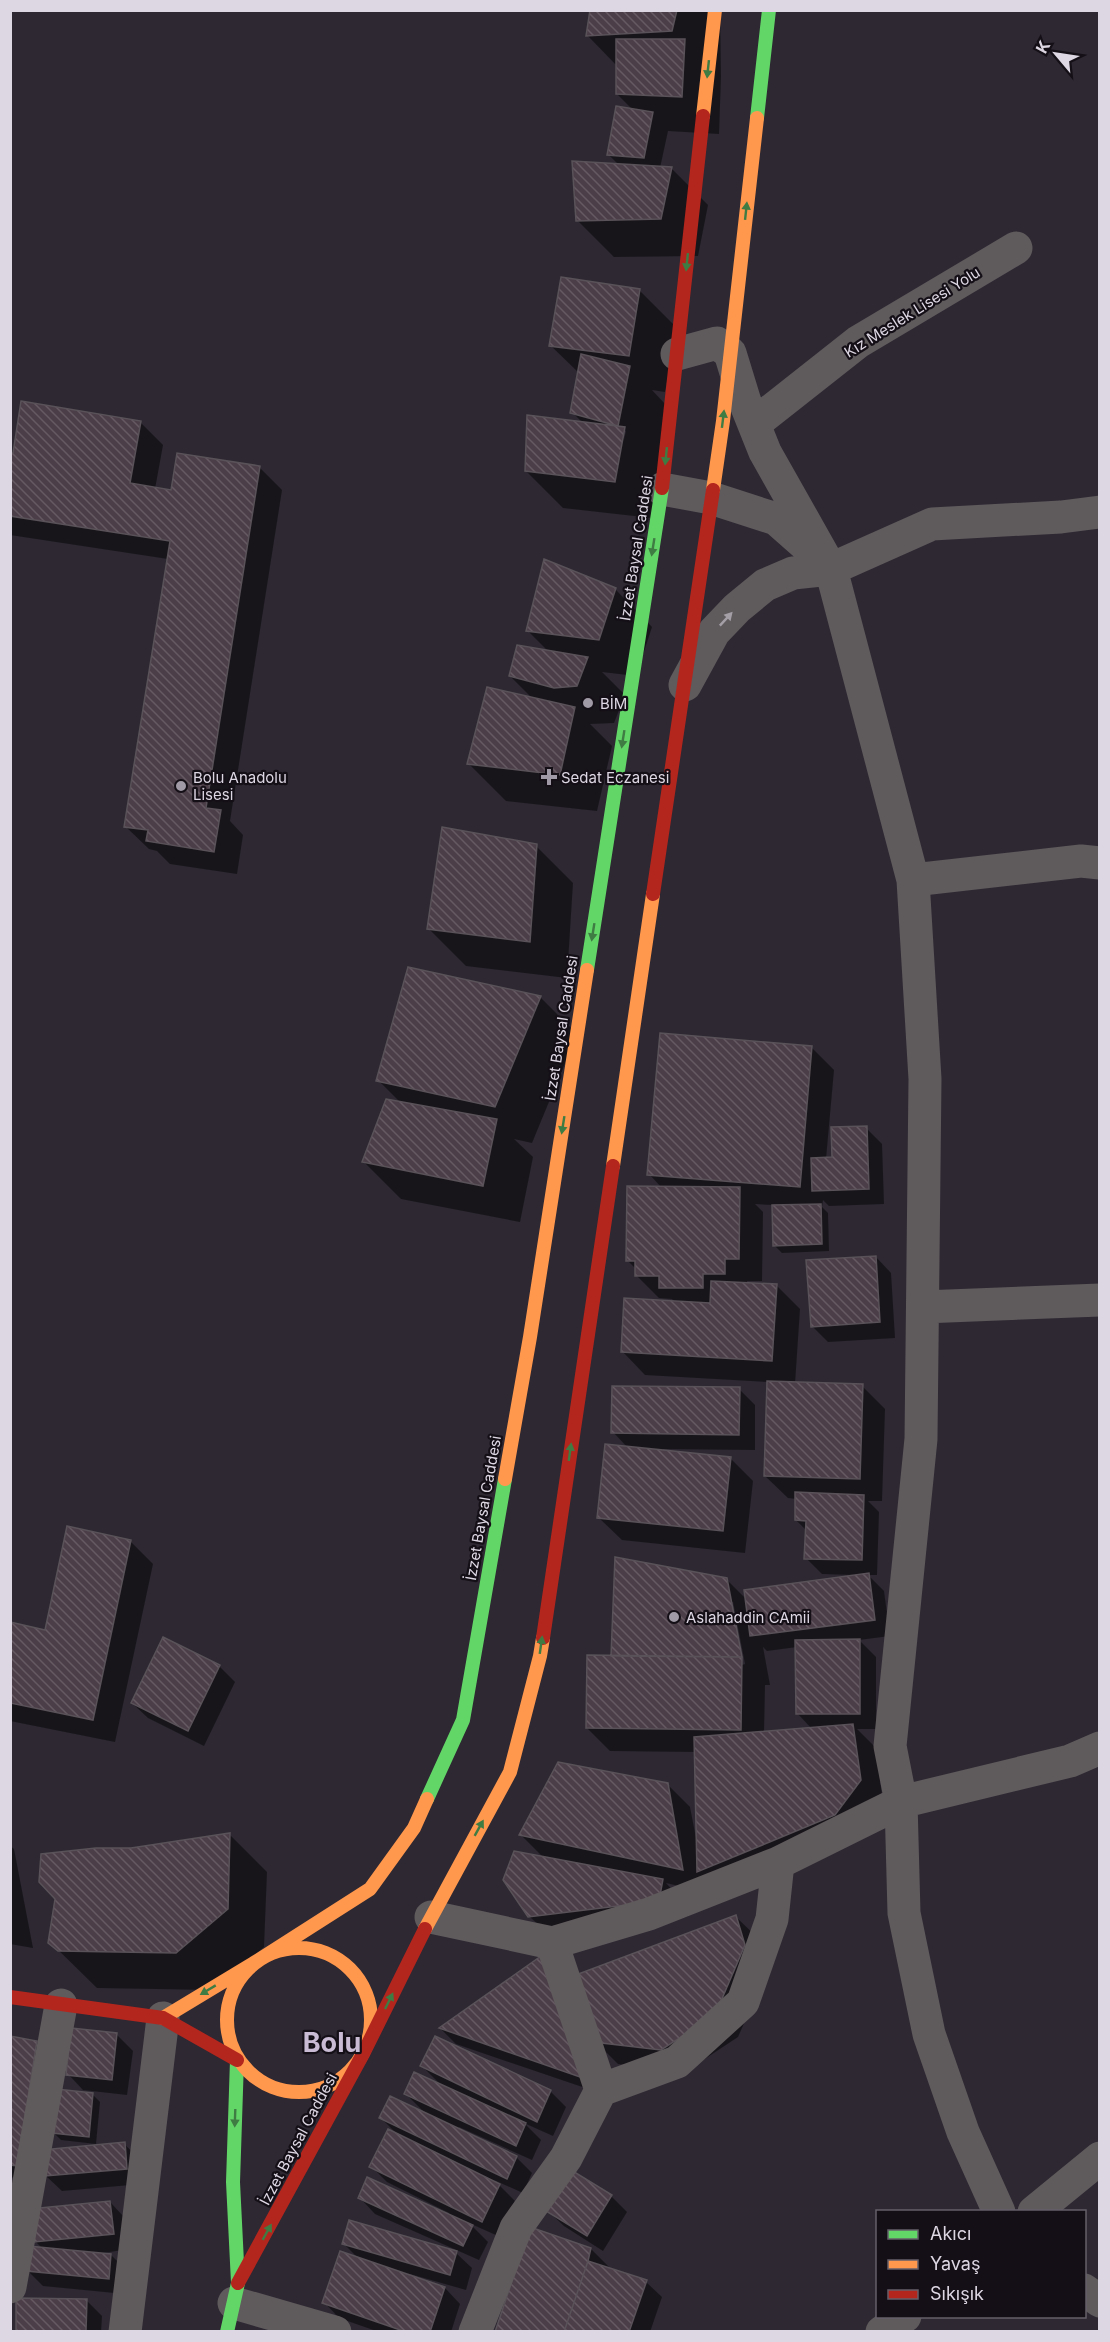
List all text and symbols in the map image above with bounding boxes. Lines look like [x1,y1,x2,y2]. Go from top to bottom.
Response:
north arrow [1026,24,1086,84]
text: K [1031,36,1055,57]
one-way arrow [703,59,713,78]
one-way arrow [742,202,751,221]
one-way arrow [682,253,692,272]
street label: Kız Meslek Lisesi Yolu [841,262,983,362]
one-way arrow [718,410,727,429]
one-way arrow [661,447,671,466]
street label: İzzet Baysal Caddesi [615,474,657,622]
one-way arrow [649,537,658,556]
one-way arrow [719,612,733,627]
place label: BİM [600,694,627,713]
marker: BİM [581,696,595,710]
one-way arrow [618,730,627,749]
place label: Bolu Anadolu Lisesi [193,768,287,804]
place label: Sedat Eczanesi [561,768,669,787]
marker: Sedat Eczanesi [542,770,556,784]
marker: Bolu Anadolu Lisesi [174,779,188,793]
one-way arrow [588,923,597,942]
street label: İzzet Baysal Caddesi [540,954,582,1102]
one-way arrow [558,1115,567,1134]
street label: İzzet Baysal Caddesi [461,1434,505,1582]
one-way arrow [566,1443,575,1462]
place label: Aslahaddin CAmii [686,1608,810,1627]
marker: Aslahaddin CAmii [667,1610,681,1624]
one-way arrow [537,1636,546,1655]
one-way arrow [474,1820,484,1837]
one-way arrow [200,1985,216,1996]
one-way arrow [384,1993,394,2010]
district label: Bolu [303,2026,361,2059]
street label: İzzet Baysal Caddesi [255,2070,341,2208]
one-way arrow [230,2109,240,2128]
legend [876,2210,1086,2318]
text: Akıcı [930,2223,971,2244]
one-way arrow [261,2224,272,2240]
text: Yavaş [930,2253,980,2274]
text: Sıkışık [930,2283,984,2304]

